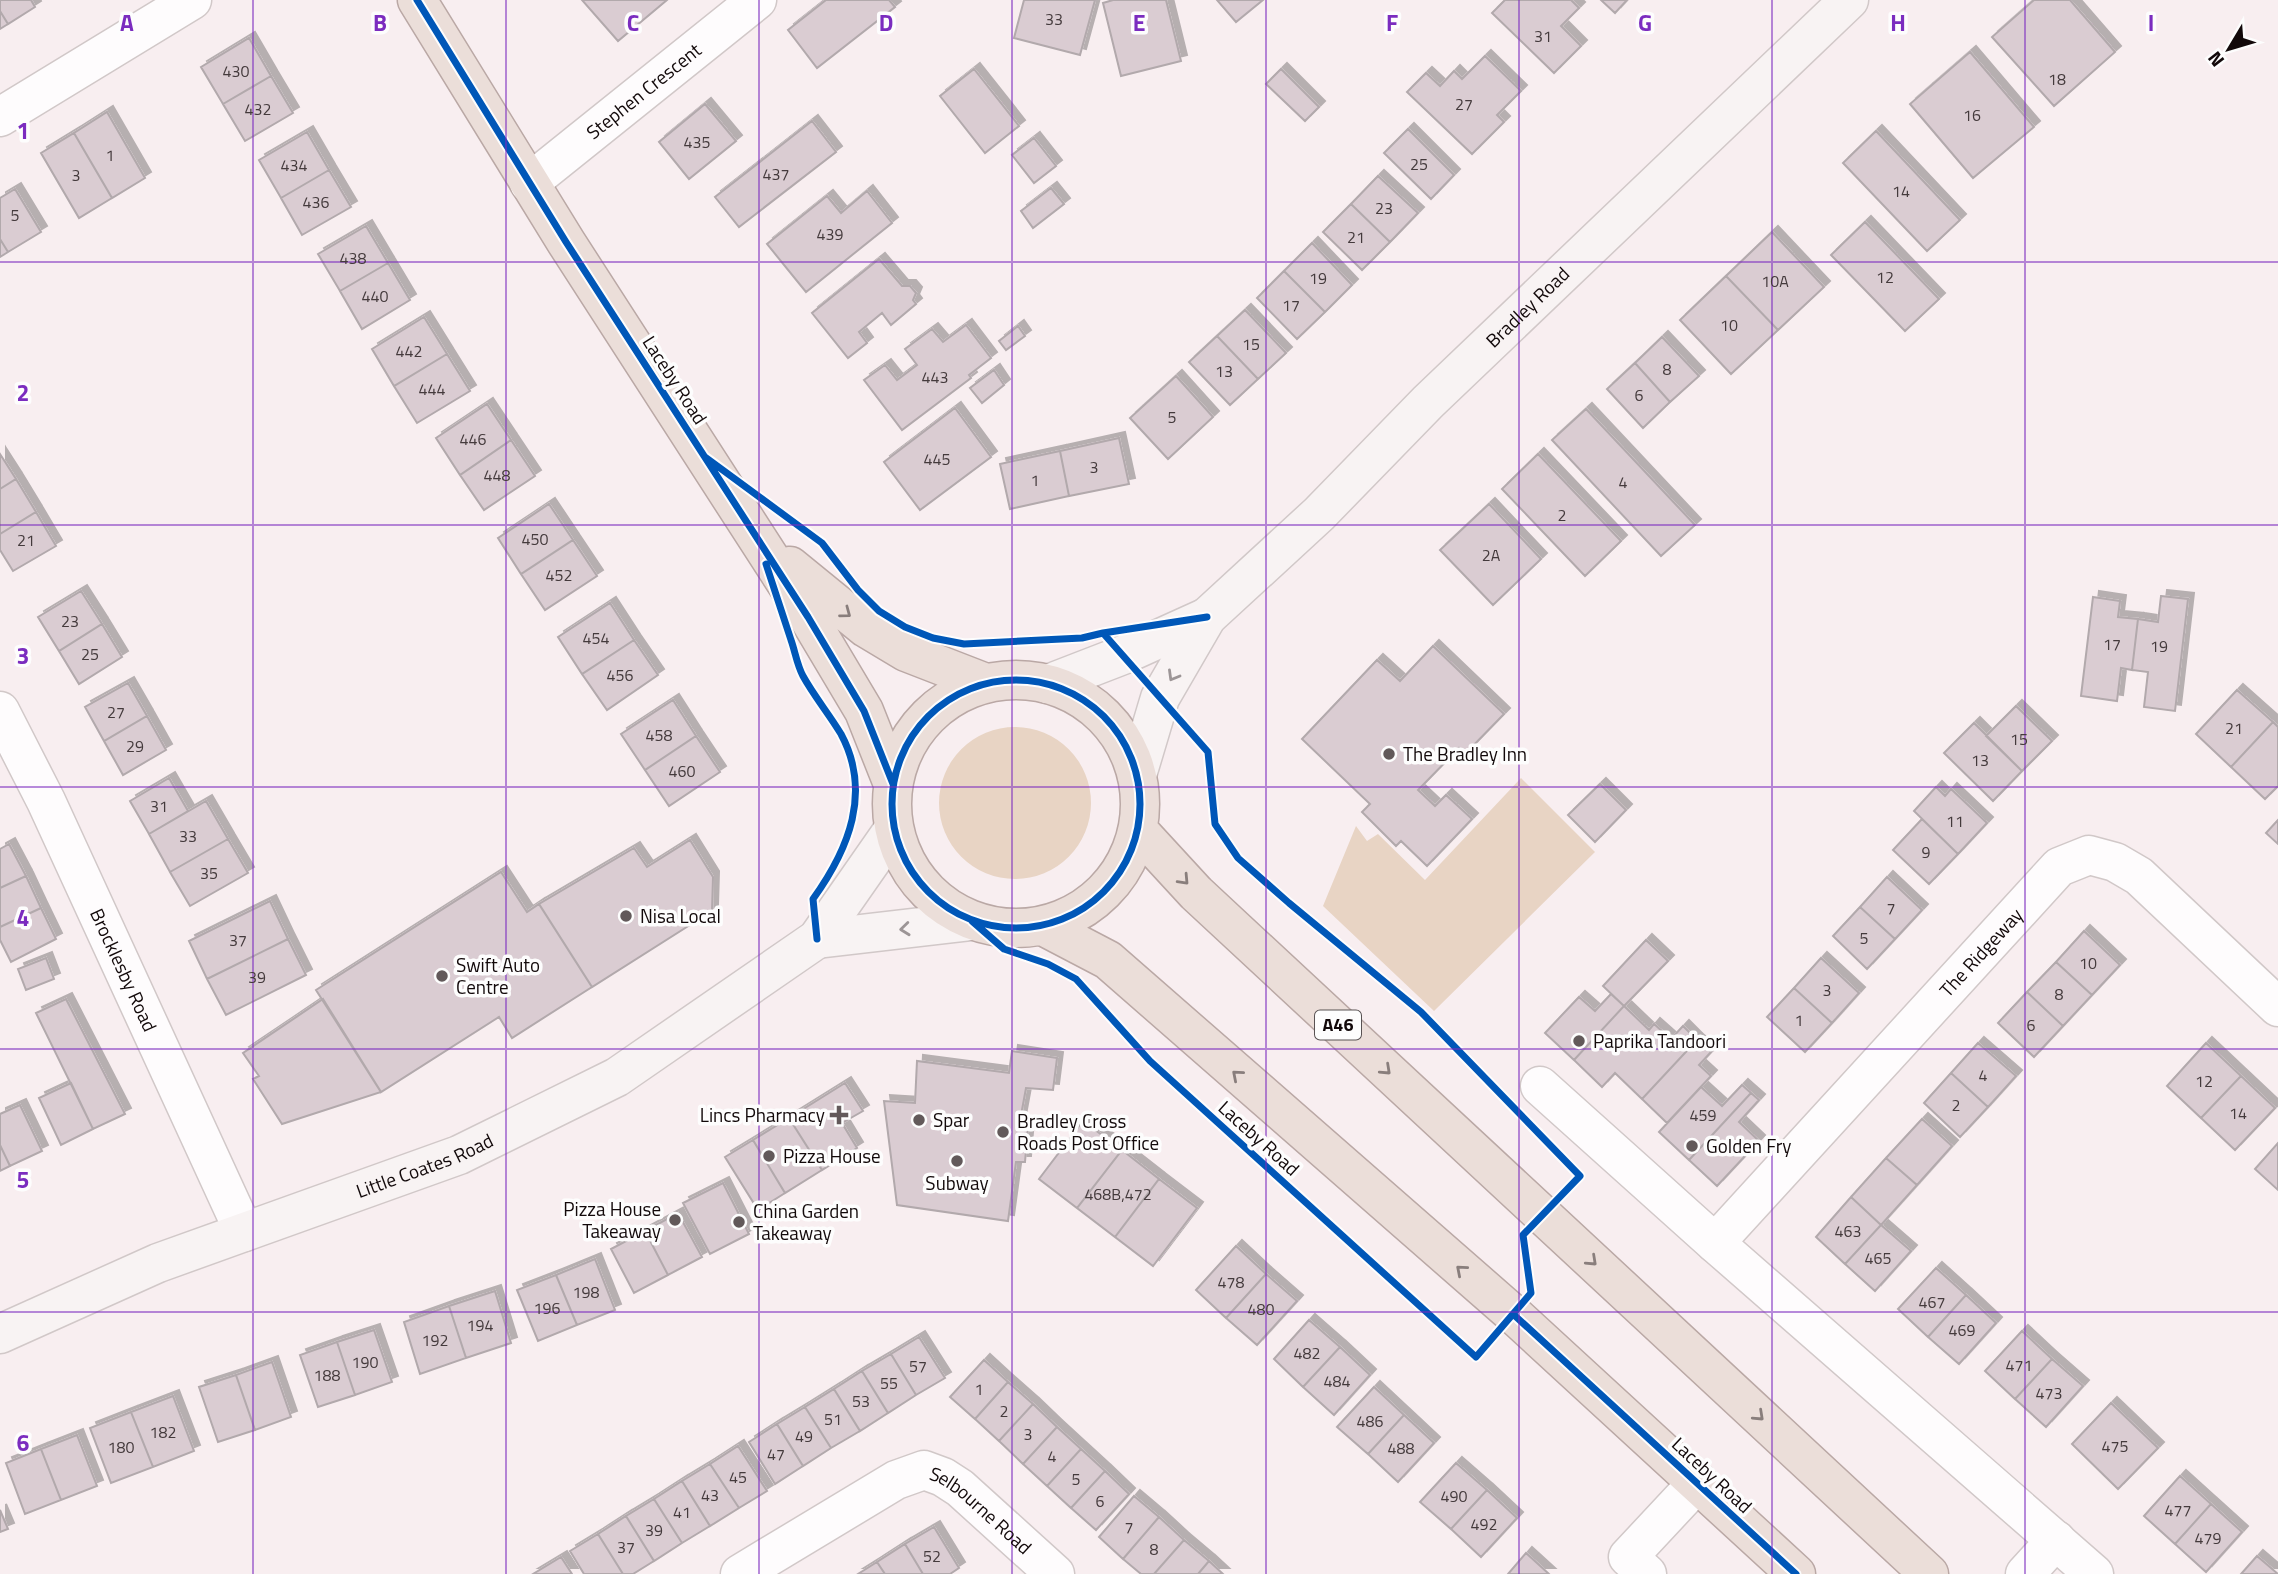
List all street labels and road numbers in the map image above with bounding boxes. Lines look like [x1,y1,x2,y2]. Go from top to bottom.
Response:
street label: Stephen Crescent [580,35,707,146]
street label: Bradley Road [1479,259,1576,354]
street label: Laceby Road [636,330,715,430]
street label: The Ridgeway [1932,901,2029,1003]
street label: Brocklesby Road [83,903,165,1036]
road number: A46 [1315,1010,1361,1040]
street label: Laceby Road [1212,1093,1306,1182]
street label: Little Coates Road [352,1125,498,1205]
street label: Laceby Road [1666,1430,1759,1520]
street label: Selbourne Road [926,1458,1039,1561]

